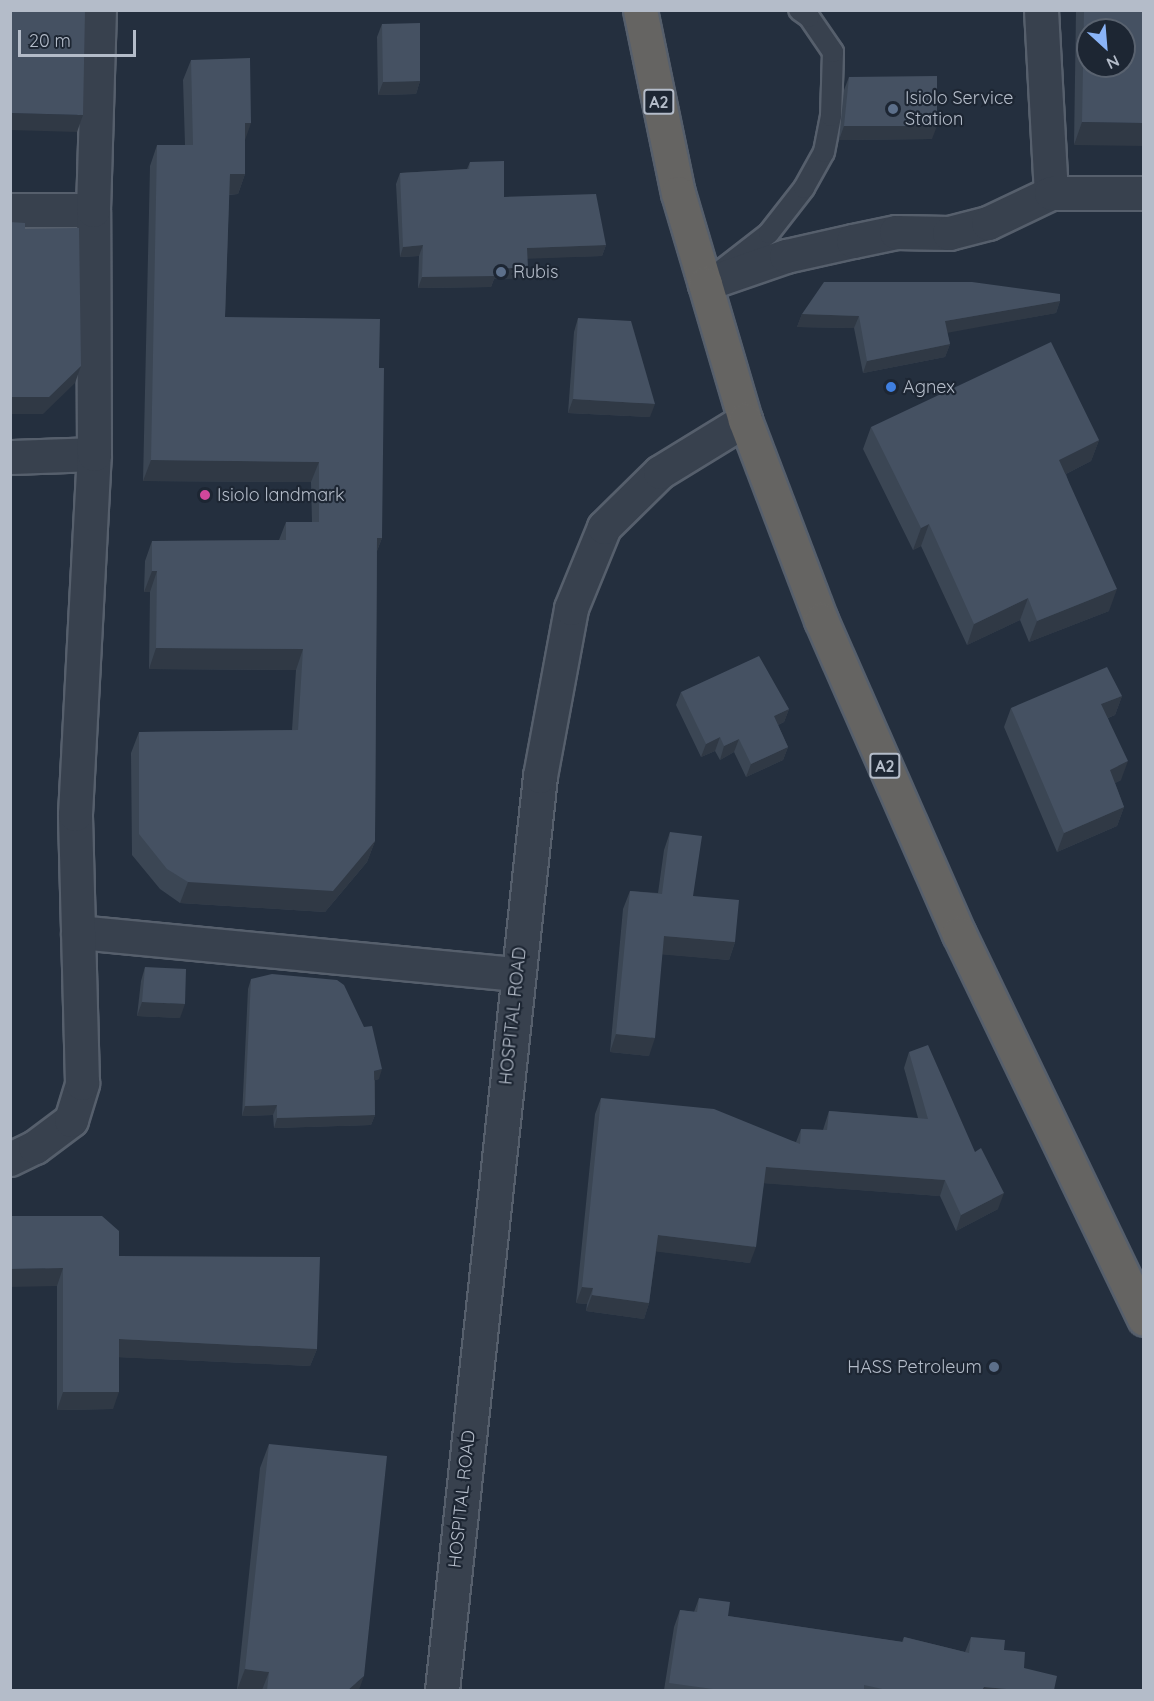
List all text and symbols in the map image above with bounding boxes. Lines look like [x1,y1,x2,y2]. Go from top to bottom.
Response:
scale bar [21,18,140,56]
north arrow [1076,18,1136,78]
text: 20 m [29,29,71,52]
text: N [1103,51,1123,74]
place label: Isiolo Service Station [905,88,1013,130]
road number: A2 [642,89,676,115]
marker: Isiolo Service Station [886,102,900,116]
place label: Rubis [513,261,558,283]
marker: Rubis [494,265,508,279]
place label: Agnex [903,376,955,398]
marker: Agnex [884,380,898,394]
place label: Isiolo landmark [217,484,345,506]
marker: Isiolo landmark [198,488,212,502]
road number: A2 [868,753,902,779]
street label: HOSPITAL ROAD [495,946,531,1086]
place label: HASS Petroleum [847,1356,982,1378]
marker: HASS Petroleum [987,1360,1001,1374]
street label: HOSPITAL ROAD [444,1429,480,1569]

